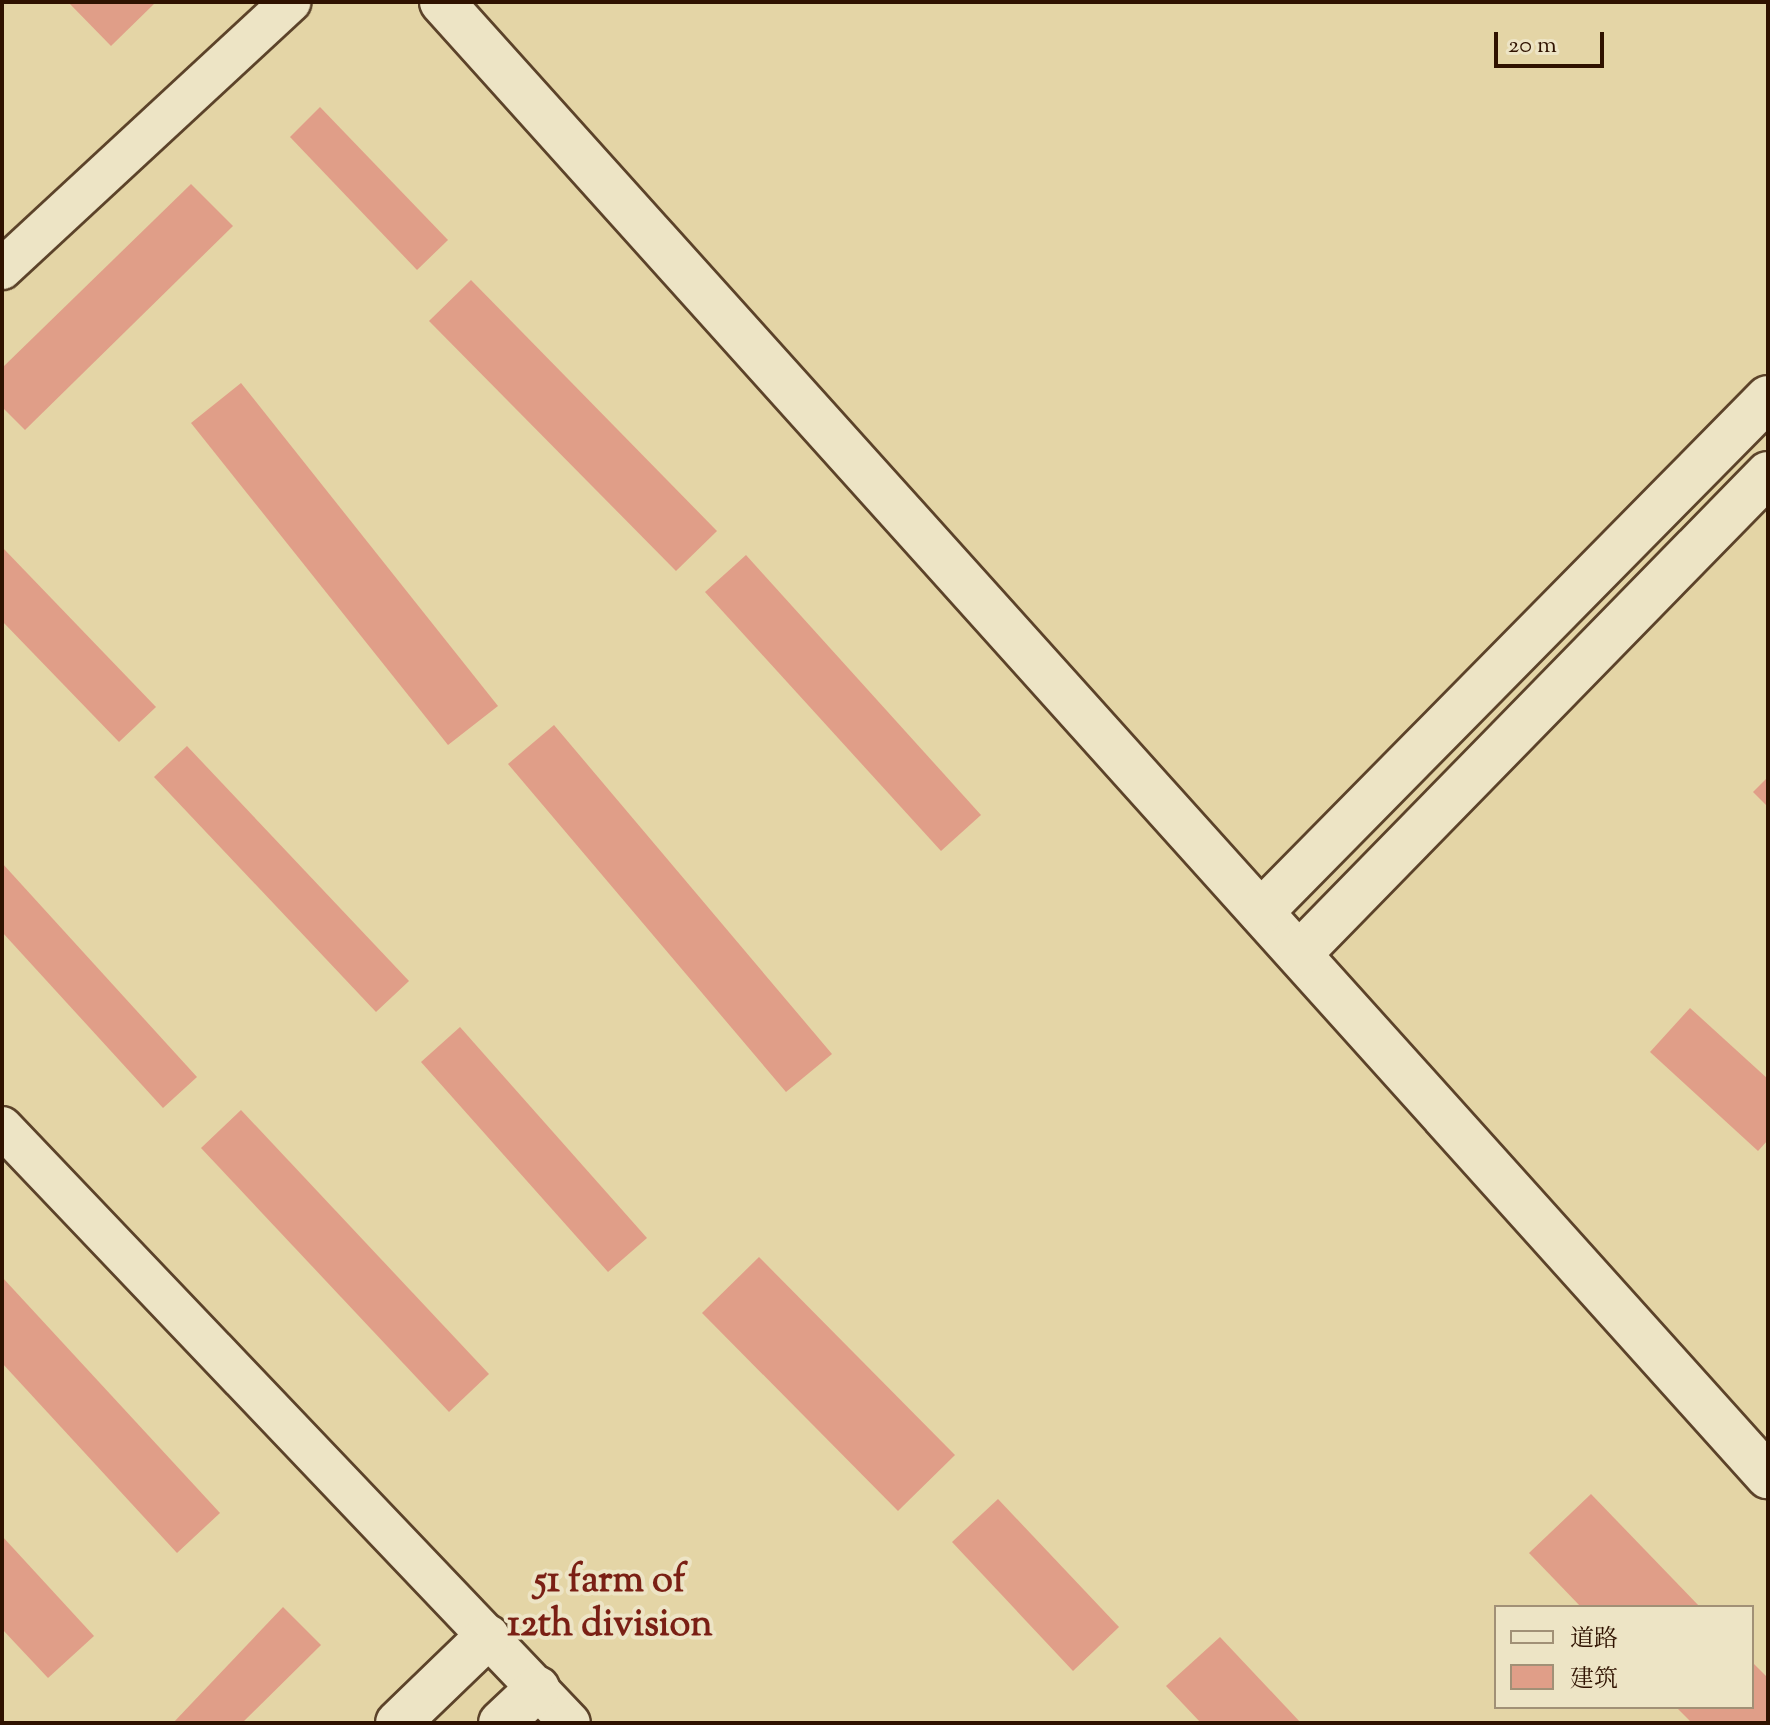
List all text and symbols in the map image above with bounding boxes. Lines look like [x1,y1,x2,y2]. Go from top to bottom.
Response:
scale bar [1498,16,1608,66]
text: 20 m [1508,29,1557,63]
district label: 51 farm of 12th division [507,1560,713,1650]
legend [1494,1605,1754,1709]
text: 道路 [1570,1623,1618,1657]
text: 建筑 [1570,1663,1618,1697]

